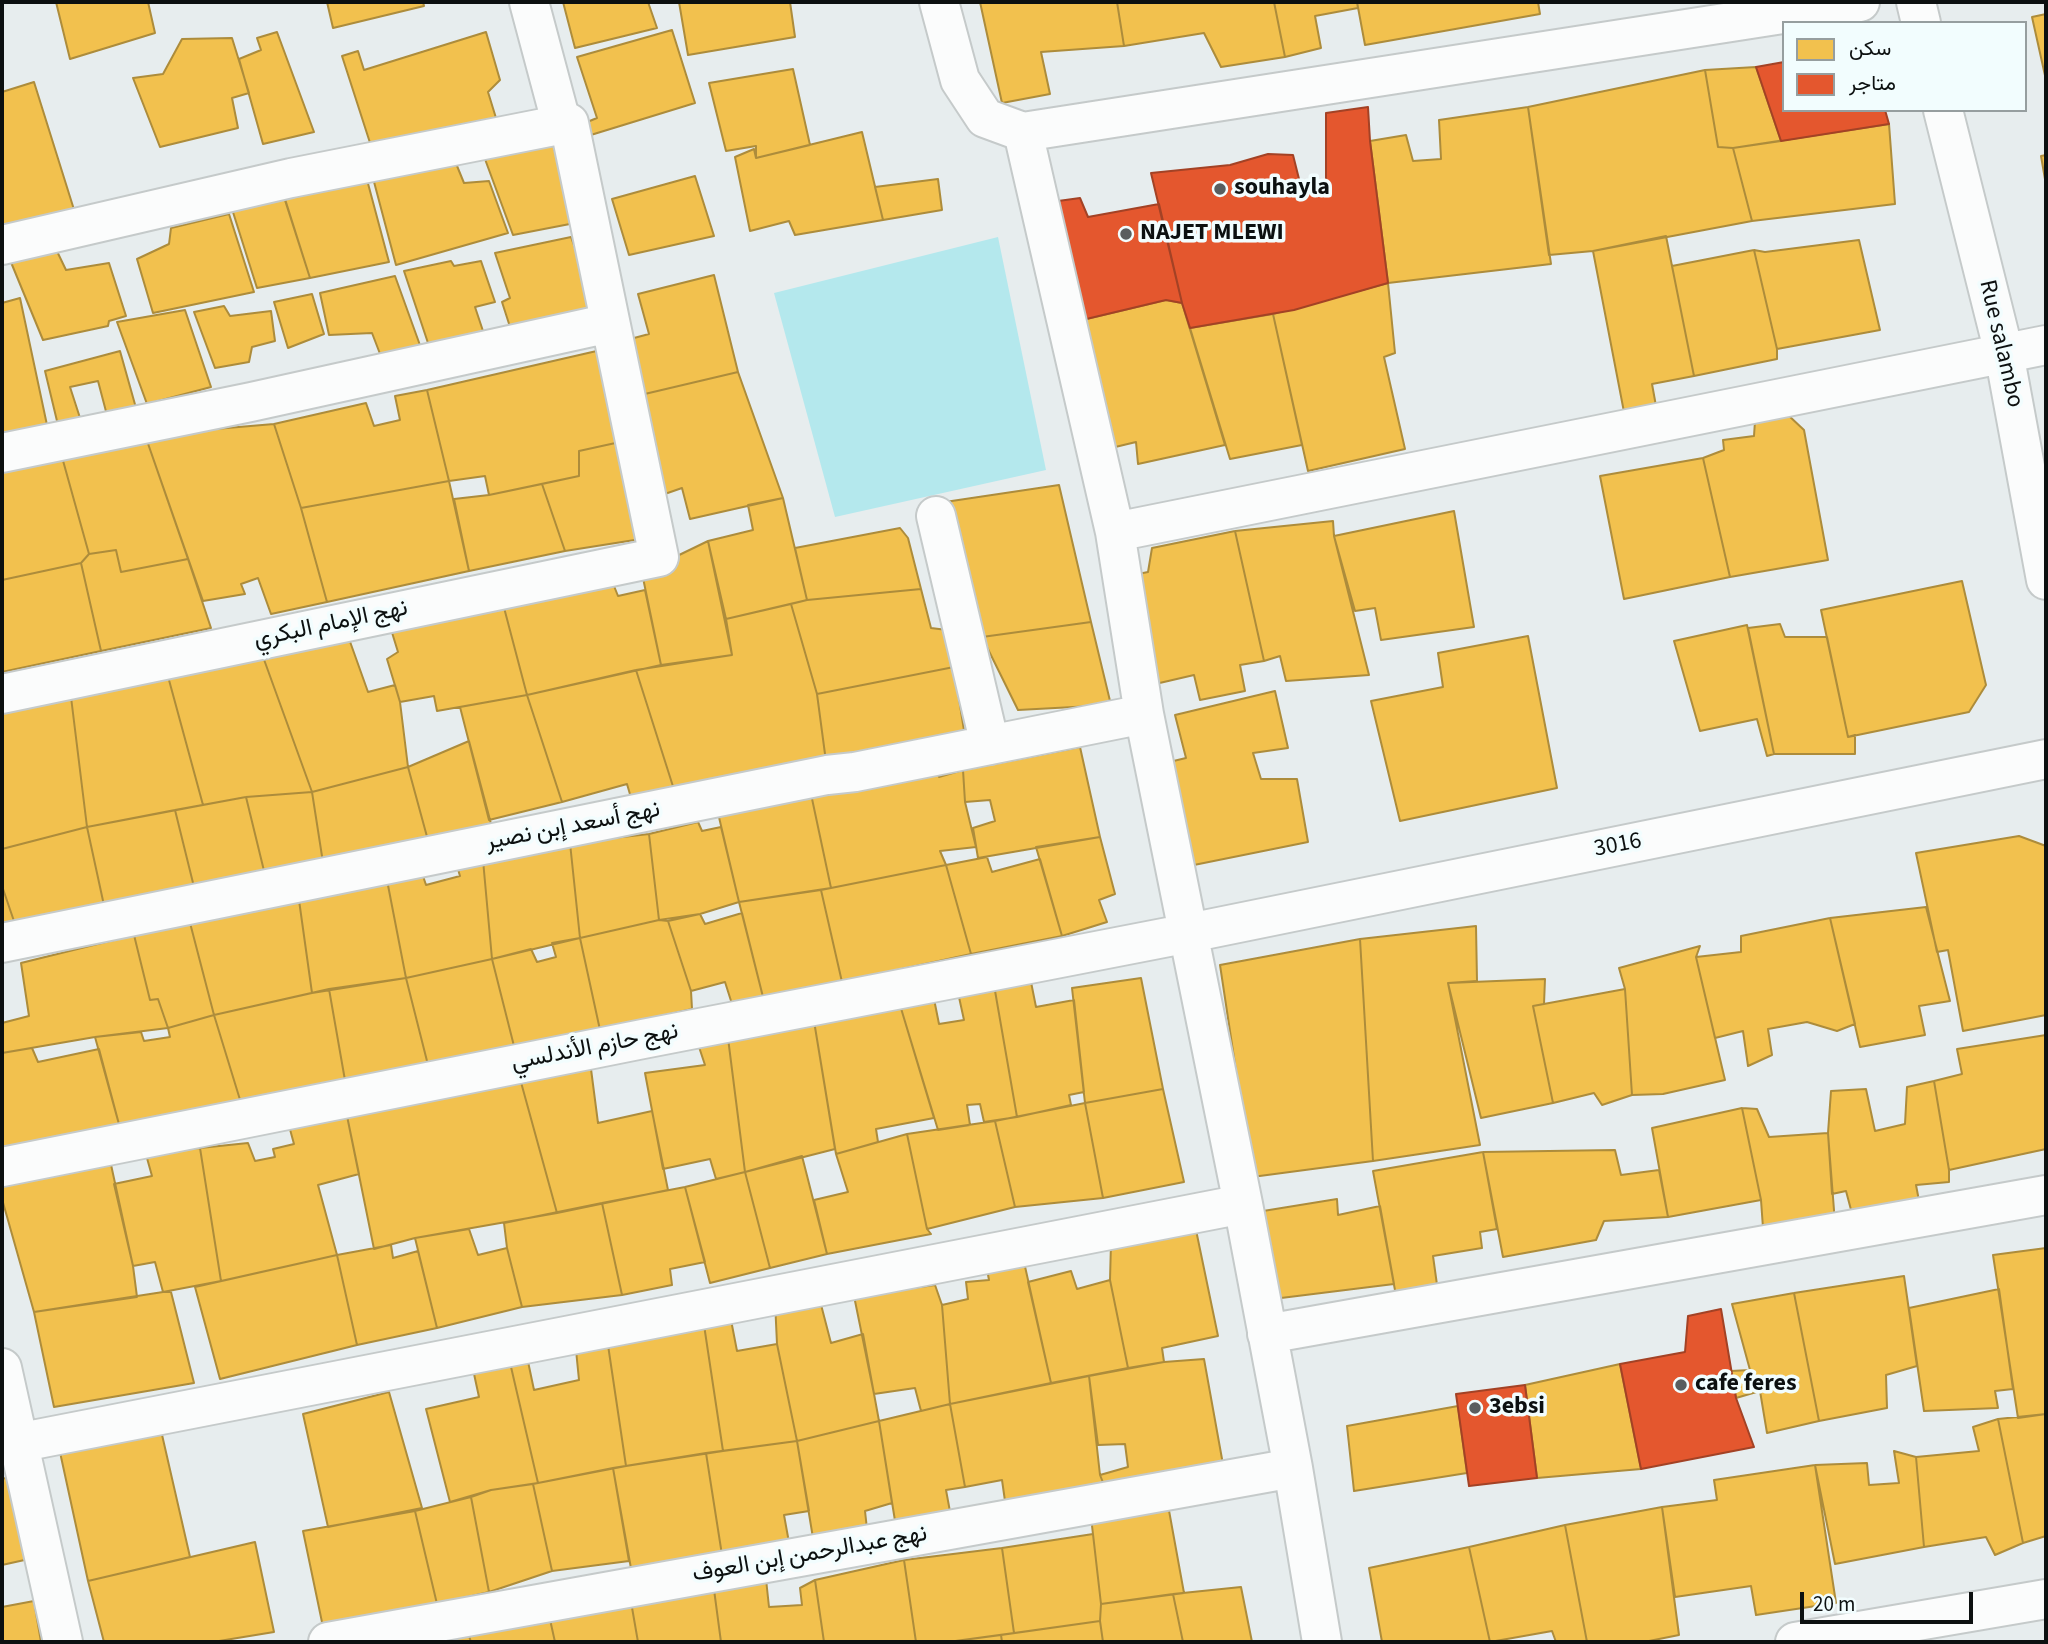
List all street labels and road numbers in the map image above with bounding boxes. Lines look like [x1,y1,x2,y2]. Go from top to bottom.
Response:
street label: Rue salambo [1971,277,2029,411]
street label: نهج الإمام البكري [251,595,411,655]
street label: نهج أسعد إبن نصير [483,796,663,858]
street label: 3016 [1592,827,1644,865]
street label: نهج حازم الأندلسي [509,1018,681,1078]
street label: نهج عبدالرحمن إبن العوف [690,1520,930,1590]

